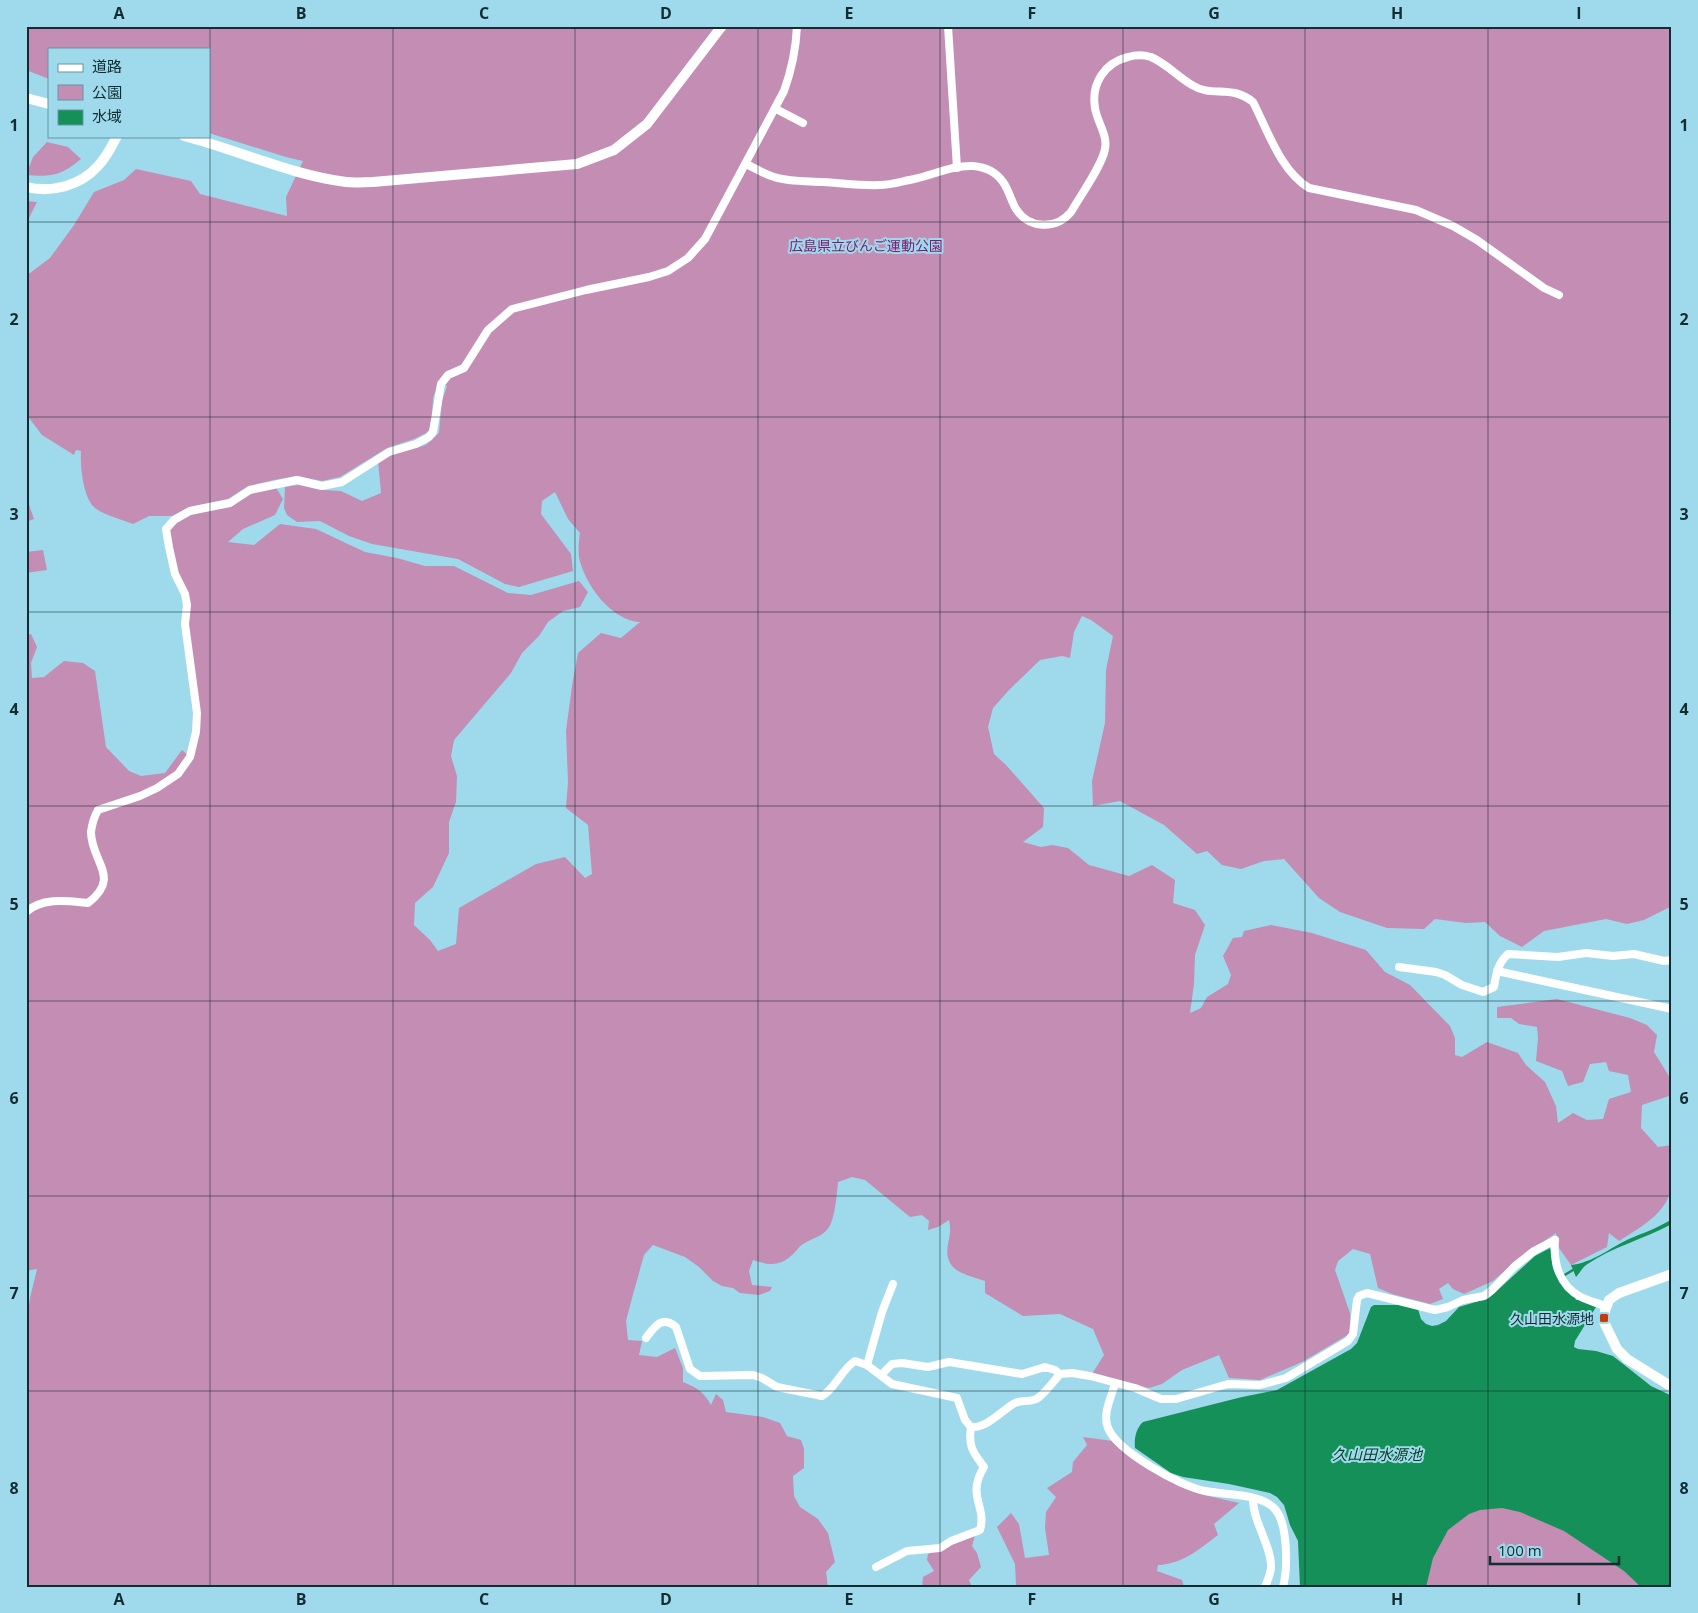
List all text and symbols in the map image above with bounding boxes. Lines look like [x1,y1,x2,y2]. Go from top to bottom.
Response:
text: A [113,2,125,24]
text: B [296,2,306,24]
text: C [479,2,489,24]
text: D [660,2,672,24]
text: E [845,2,854,24]
text: F [1028,2,1036,24]
text: G [1208,2,1220,24]
text: H [1391,2,1403,24]
text: I [1576,2,1582,24]
legend [48,48,210,138]
text: 道路 [92,56,122,76]
text: 公園 [92,82,122,102]
text: 水域 [92,106,122,126]
text: 1 [9,114,19,136]
text: 1 [1679,114,1689,136]
park label: 広島県立びんご運動公園 [789,236,943,255]
text: 2 [9,308,19,330]
text: 2 [1679,308,1689,330]
text: 3 [9,503,19,525]
text: 3 [1679,503,1689,525]
text: 4 [9,698,19,720]
text: 4 [1679,698,1689,720]
text: 5 [9,893,19,915]
text: 5 [1679,893,1689,915]
text: 6 [9,1087,19,1109]
text: 6 [1679,1087,1689,1109]
text: 7 [9,1282,19,1304]
text: 7 [1679,1282,1689,1304]
place label: 久山田水源地 [1510,1309,1594,1328]
marker: 久山田水源地 [1598,1312,1610,1324]
water label: 久山田水源池 [1332,1444,1424,1464]
text: 8 [9,1477,19,1499]
text: 8 [1679,1477,1689,1499]
scale bar [1490,1533,1619,1565]
text: 100 m [1498,1540,1542,1560]
text: A [113,1588,125,1610]
text: B [296,1588,306,1610]
text: C [479,1588,489,1610]
text: D [660,1588,672,1610]
text: E [845,1588,854,1610]
text: F [1028,1588,1036,1610]
text: G [1208,1588,1220,1610]
text: H [1391,1588,1403,1610]
text: I [1576,1588,1582,1610]

